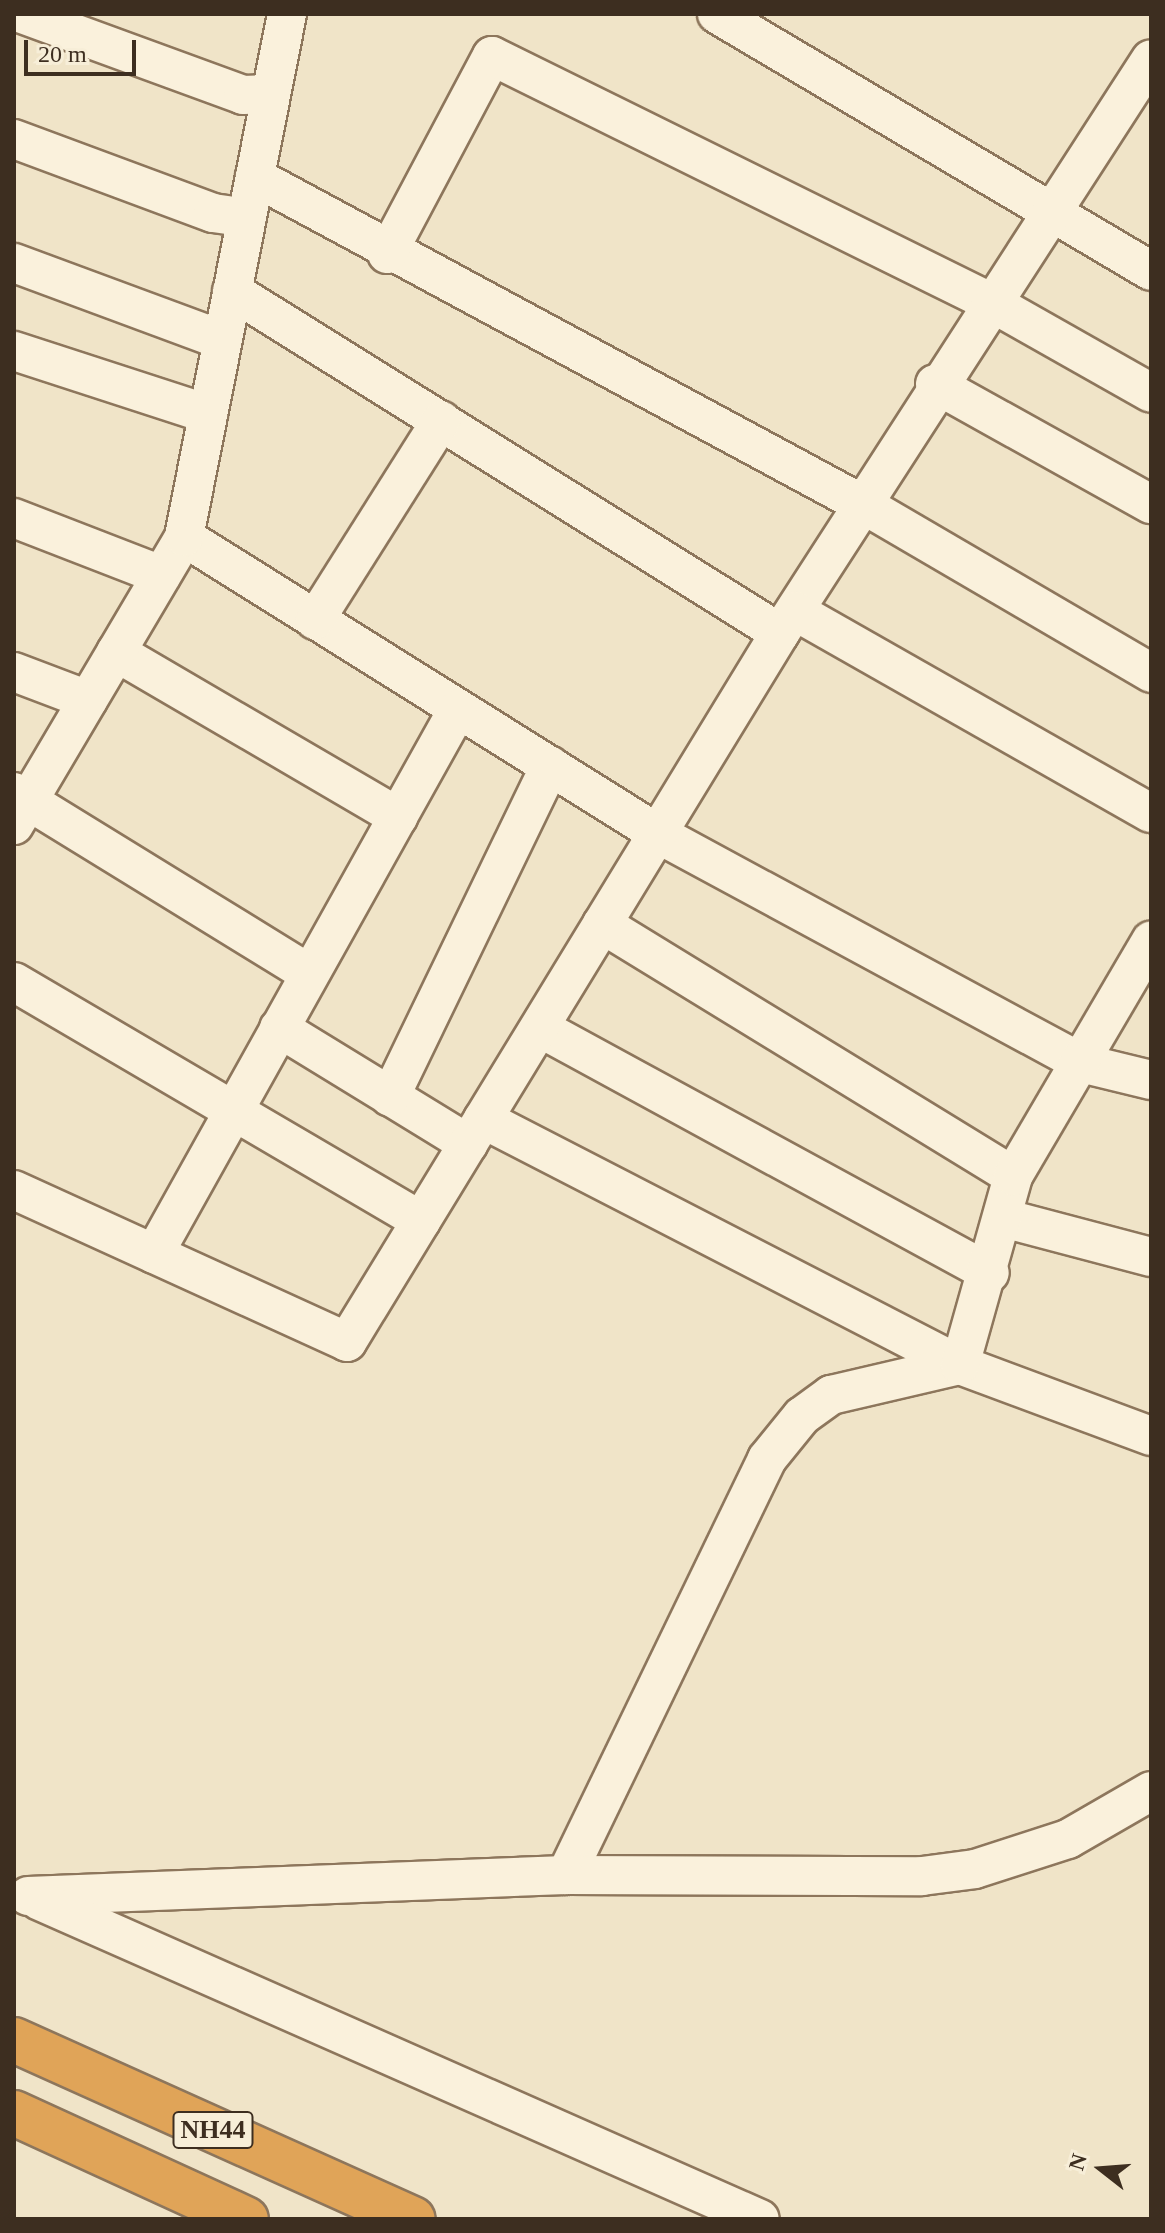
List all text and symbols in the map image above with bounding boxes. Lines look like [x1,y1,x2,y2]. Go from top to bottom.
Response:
scale bar [28,24,140,74]
text: 20 m [38,41,87,67]
road number: NH44 [171,2108,255,2152]
north arrow [1061,2129,1141,2209]
text: N [1063,2151,1092,2173]

